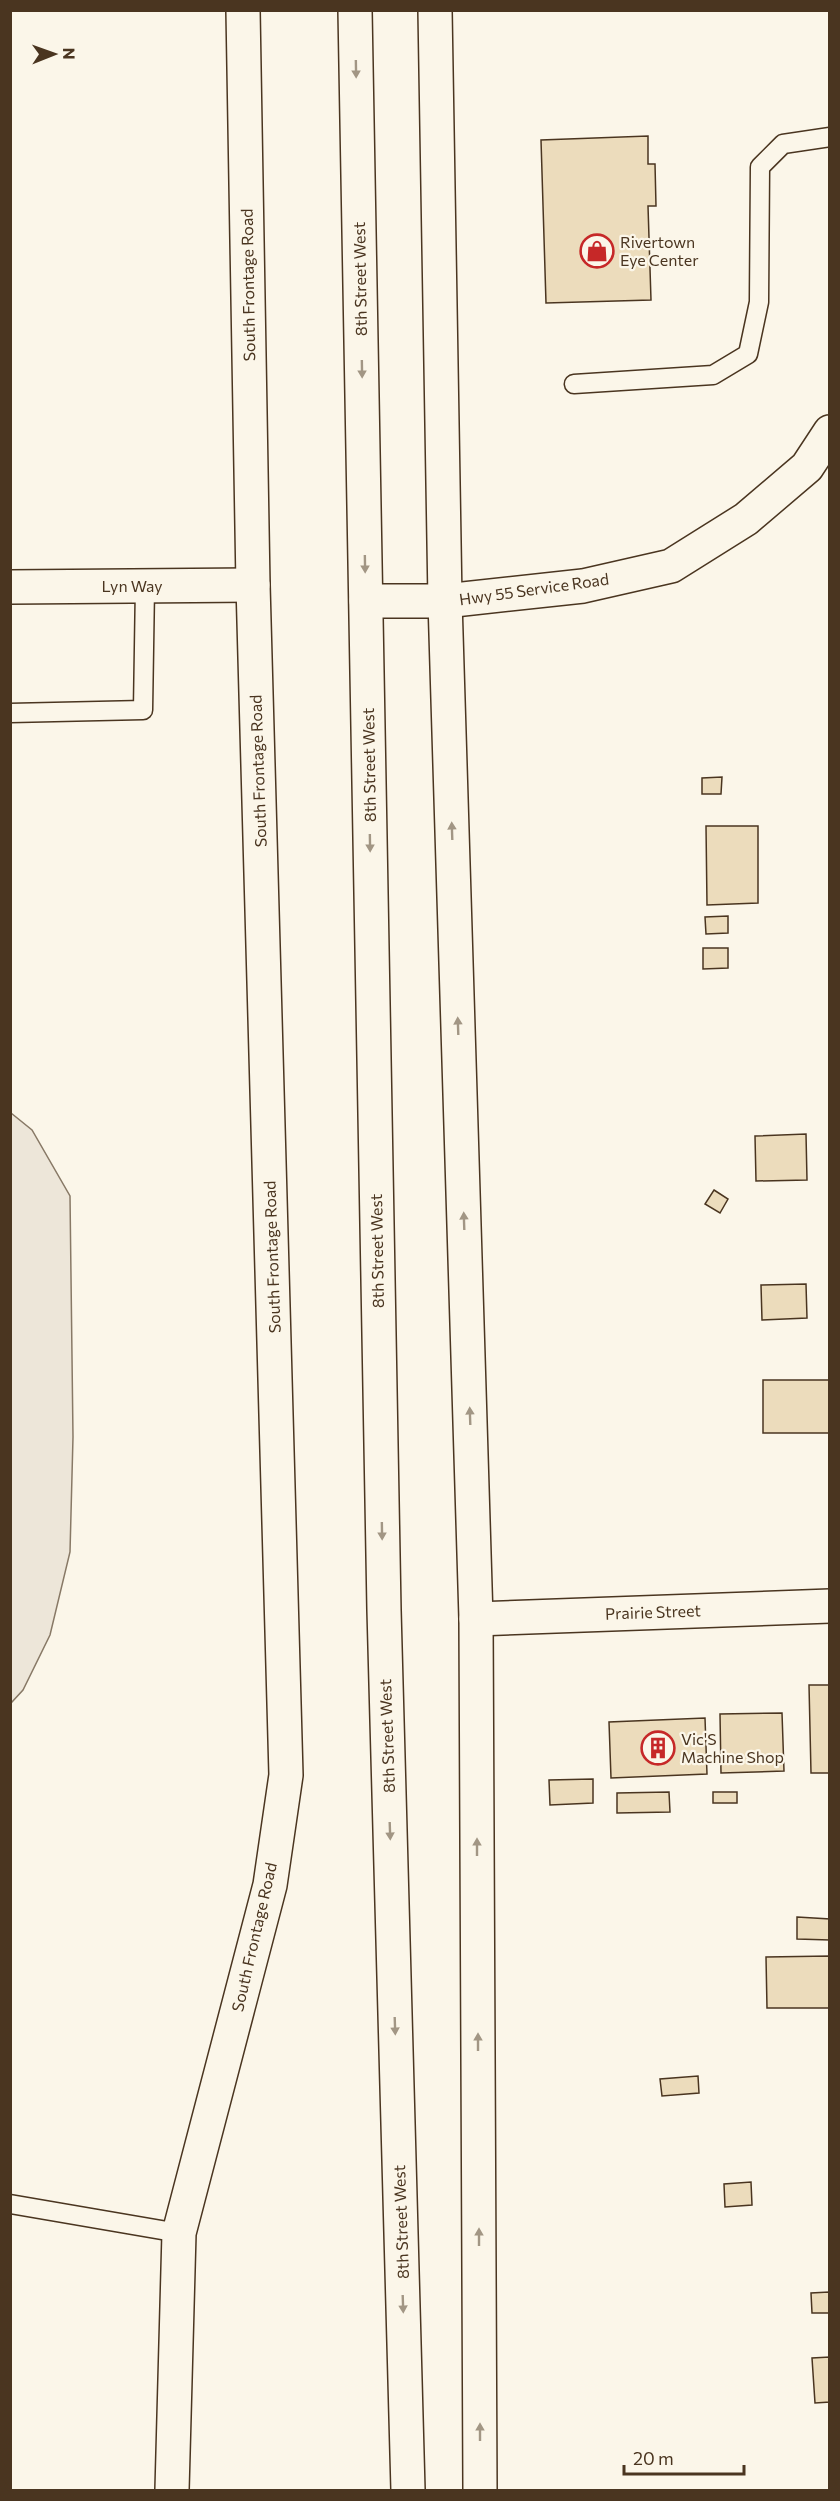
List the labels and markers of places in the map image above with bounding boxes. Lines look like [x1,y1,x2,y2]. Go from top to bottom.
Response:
place label: Rivertown Eye Center [620,232,699,269]
shop icon: Rivertown Eye Center [579,233,615,269]
place label: Vic'S Machine Shop [681,1729,784,1766]
building icon: Vic'S Machine Shop [640,1730,676,1766]

